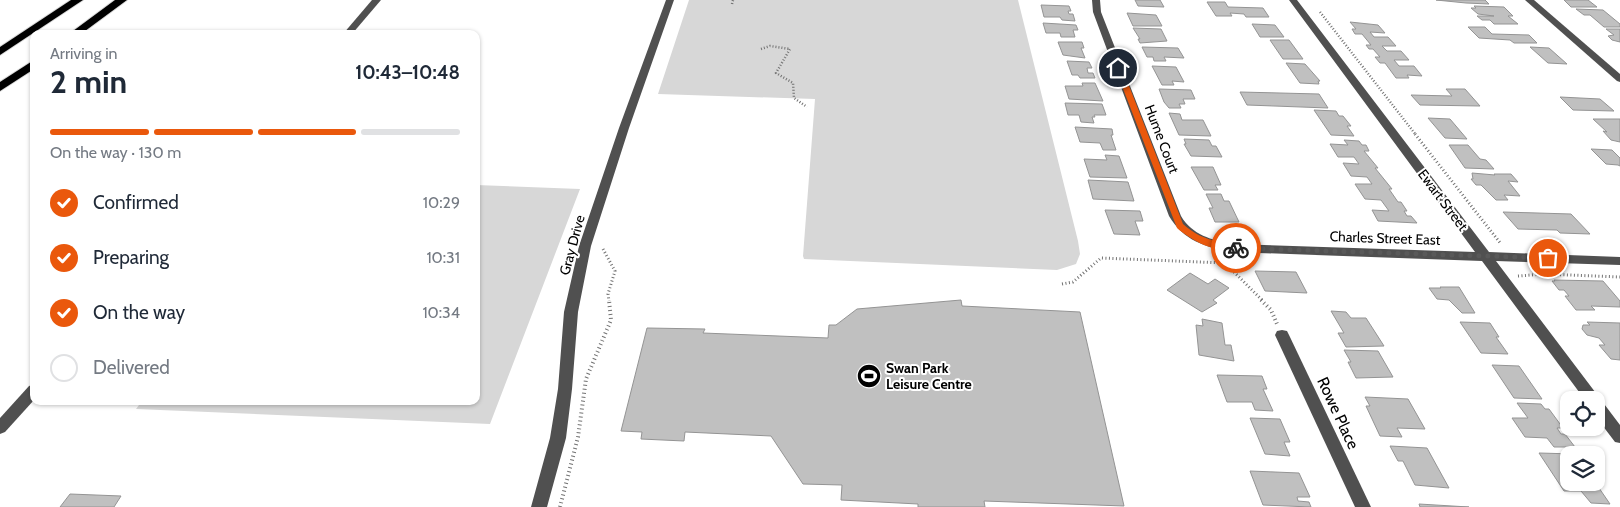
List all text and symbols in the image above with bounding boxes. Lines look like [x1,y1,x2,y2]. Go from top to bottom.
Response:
text: Arriving in [50,44,117,63]
pin [1097,47,1139,89]
icon: home [1104,54,1132,82]
text: 10:43–10:48 [355,61,460,84]
text: 2 min [50,62,127,101]
street label: Hume Court [1141,102,1183,176]
text: On the way · 130 m [50,143,181,162]
street label: Ewart Street [1414,166,1472,235]
icon: check [50,189,78,217]
text: Confirmed [93,191,179,214]
text: 10:29 [423,193,460,212]
street label: Gray Drive [555,213,589,277]
courier [1211,223,1261,273]
street label: Charles Street East [1329,227,1441,249]
icon: bike [1222,234,1250,262]
pin [1527,237,1569,279]
icon: check [50,244,78,272]
icon: bag [1534,244,1562,272]
text: Preparing [93,246,169,269]
text: 10:31 [426,248,460,267]
icon: check [50,299,78,327]
text: On the way [93,301,185,324]
text: 10:34 [422,303,460,322]
text: Delivered [93,356,170,379]
place label: Swan Park Leisure Centre [886,359,972,393]
sports icon: Swan Park Leisure Centre [856,363,882,389]
street label: Rowe Place [1313,374,1363,452]
map controls [1560,391,1605,491]
button: locate [1560,391,1605,436]
button: layers [1560,446,1605,491]

